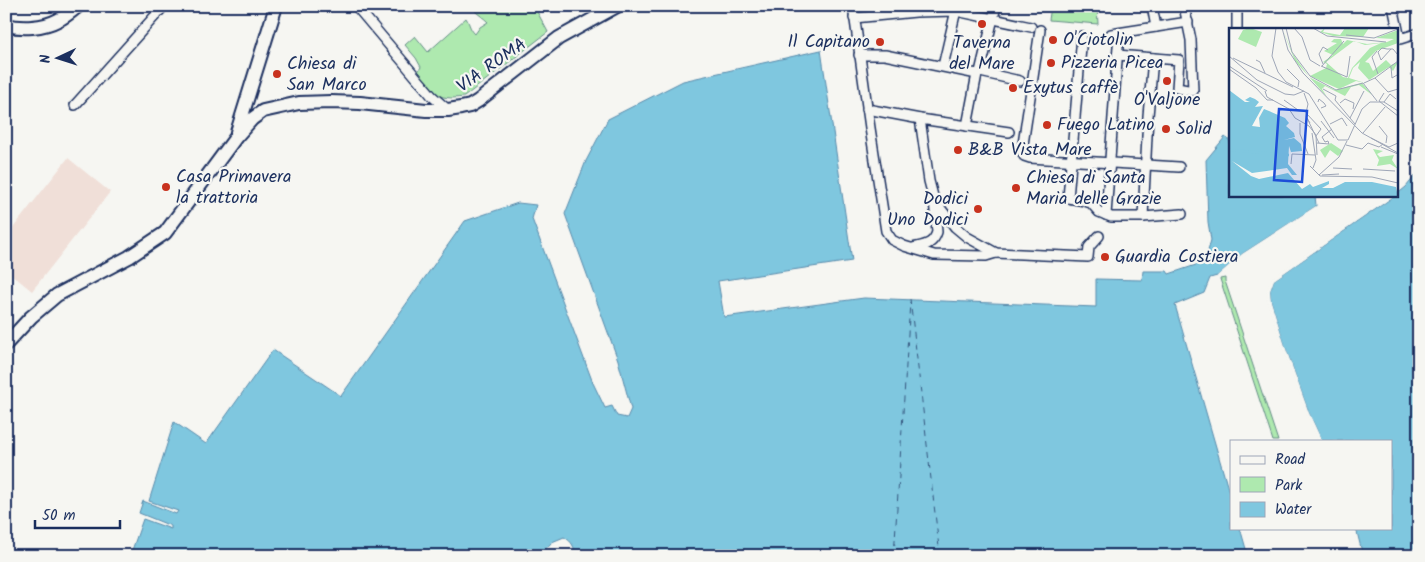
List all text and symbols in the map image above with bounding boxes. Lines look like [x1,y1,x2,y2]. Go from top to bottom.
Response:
marker: Taverna del Mare [976,18,988,30]
place label: O'Ciotolin [1063,26,1133,55]
place label: Il Capitano [788,28,870,57]
inset map [1229,28,1398,196]
place label: Taverna del Mare [949,29,1015,79]
street label: VIA ROMA [451,31,533,101]
north arrow [32,32,82,82]
marker: O'Ciotolin [1047,34,1059,46]
marker: Il Capitano [874,36,886,48]
place label: Pizzeria Picea [1061,49,1164,78]
place label: Chiesa di San Marco [287,50,367,100]
text: N [35,54,57,64]
marker: Pizzeria Picea [1045,57,1057,69]
marker: Chiesa di San Marco [271,68,283,80]
place label: Exytus caffè [1023,74,1118,103]
marker: O'Valjone [1161,75,1173,87]
marker: Exytus caffè [1007,82,1019,94]
place label: O'Valjone [1134,86,1200,115]
place label: Fuego Latino [1057,111,1154,140]
place label: Solid [1176,115,1212,144]
marker: Fuego Latino [1041,119,1053,131]
marker: Solid [1160,123,1172,135]
place label: B&B Vista Mare [968,136,1092,165]
marker: B&B Vista Mare [952,144,964,156]
place label: Casa Primavera la trattoria [176,163,291,213]
place label: Chiesa di Santa Maria delle Grazie [1026,164,1161,214]
marker: Casa Primavera la trattoria [160,181,172,193]
marker: Chiesa di Santa Maria delle Grazie [1010,182,1022,194]
place label: Dodici Uno Dodici [887,185,969,235]
marker: Dodici Uno Dodici [972,203,984,215]
place label: Guardia Costiera [1115,243,1238,272]
marker: Guardia Costiera [1099,251,1111,263]
legend [1230,440,1392,530]
text: Road [1275,448,1306,472]
text: Park [1275,474,1303,498]
scale bar [35,497,120,529]
text: Water [1275,498,1312,522]
text: 50 m [42,504,76,528]

